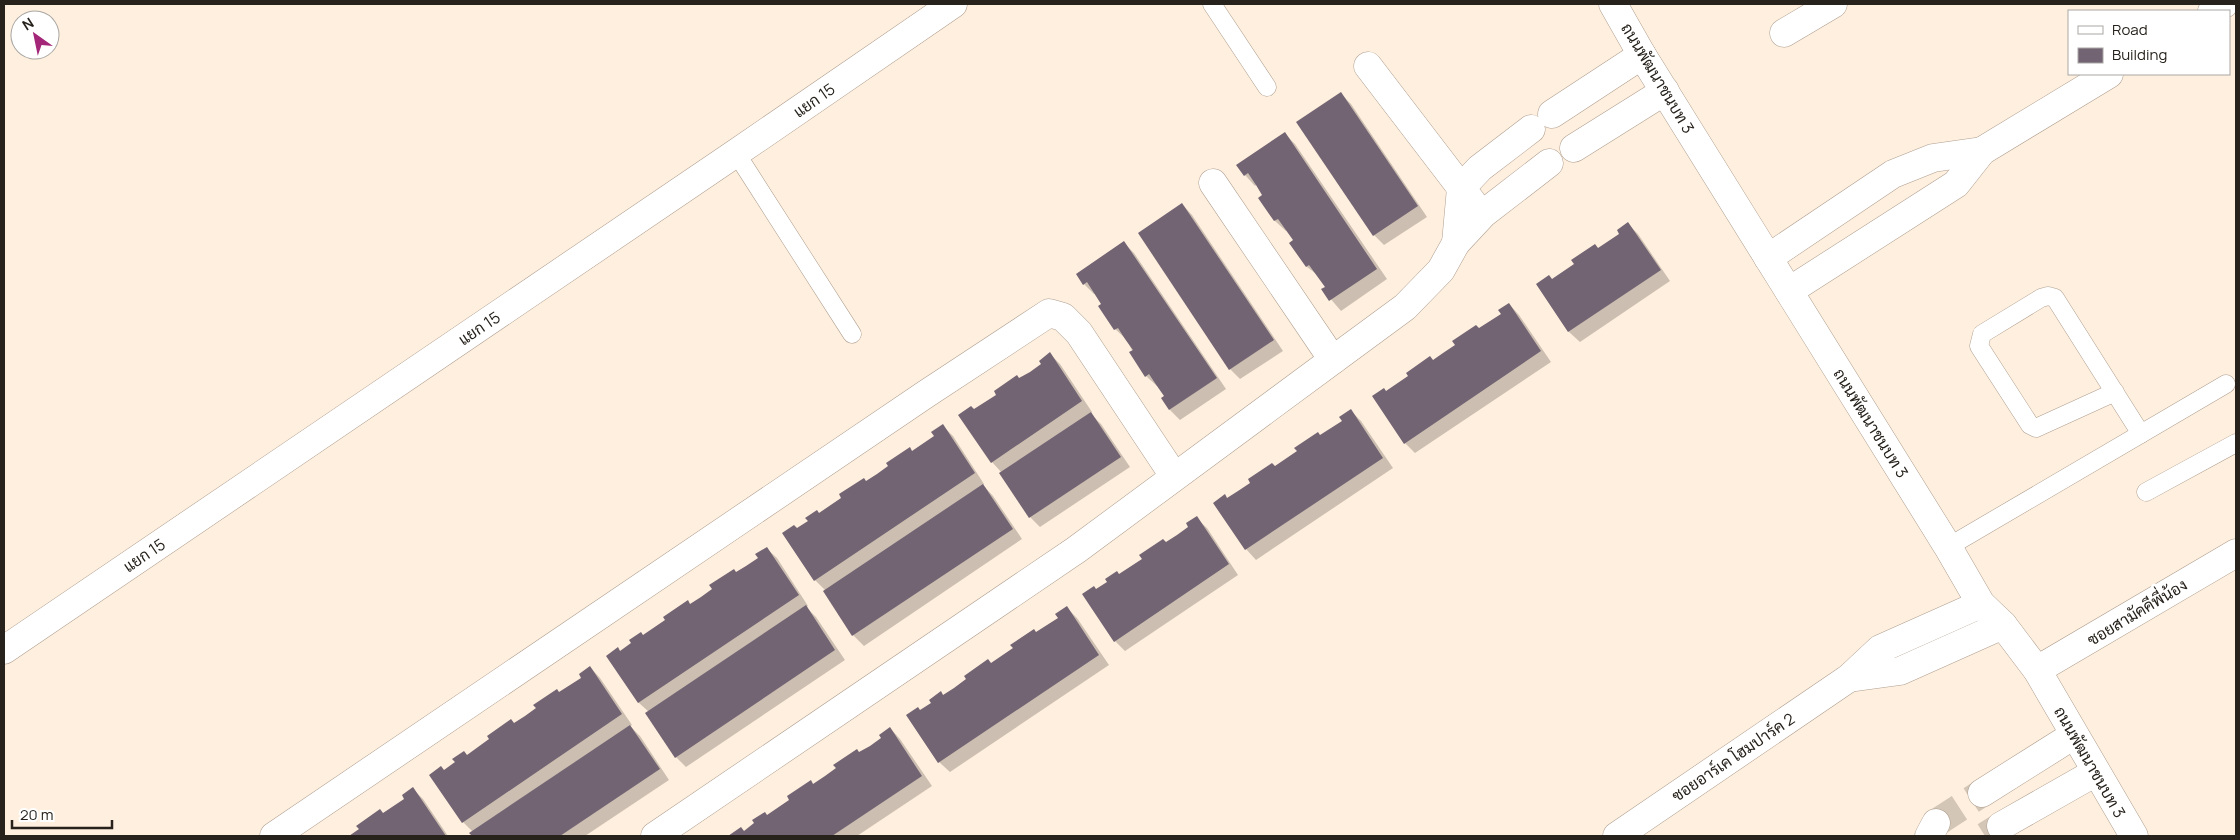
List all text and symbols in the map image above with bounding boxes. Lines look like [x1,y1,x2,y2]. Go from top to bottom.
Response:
north arrow [10,10,60,60]
legend [2068,10,2230,75]
text: N [18,13,37,34]
street label: ถนนพัฒนาชนบท 3 [1616,19,1700,137]
text: Road [2112,19,2148,40]
text: Building [2112,44,2167,65]
street label: แยก 15 [789,78,839,122]
street label: แยก 15 [454,306,504,350]
street label: ถนนพัฒนาชนบท 3 [1828,364,1914,482]
street label: แยก 15 [119,533,169,577]
street label: ซอยสามัคคีพี่น้อง [2081,571,2191,651]
street label: ถนนพัฒนาชนบท 3 [2049,702,2131,822]
street label: ซอยอาร์เค โฮมปาร์ค 2 [1667,707,1799,806]
scale bar [12,798,112,830]
text: 20 m [20,804,53,825]

